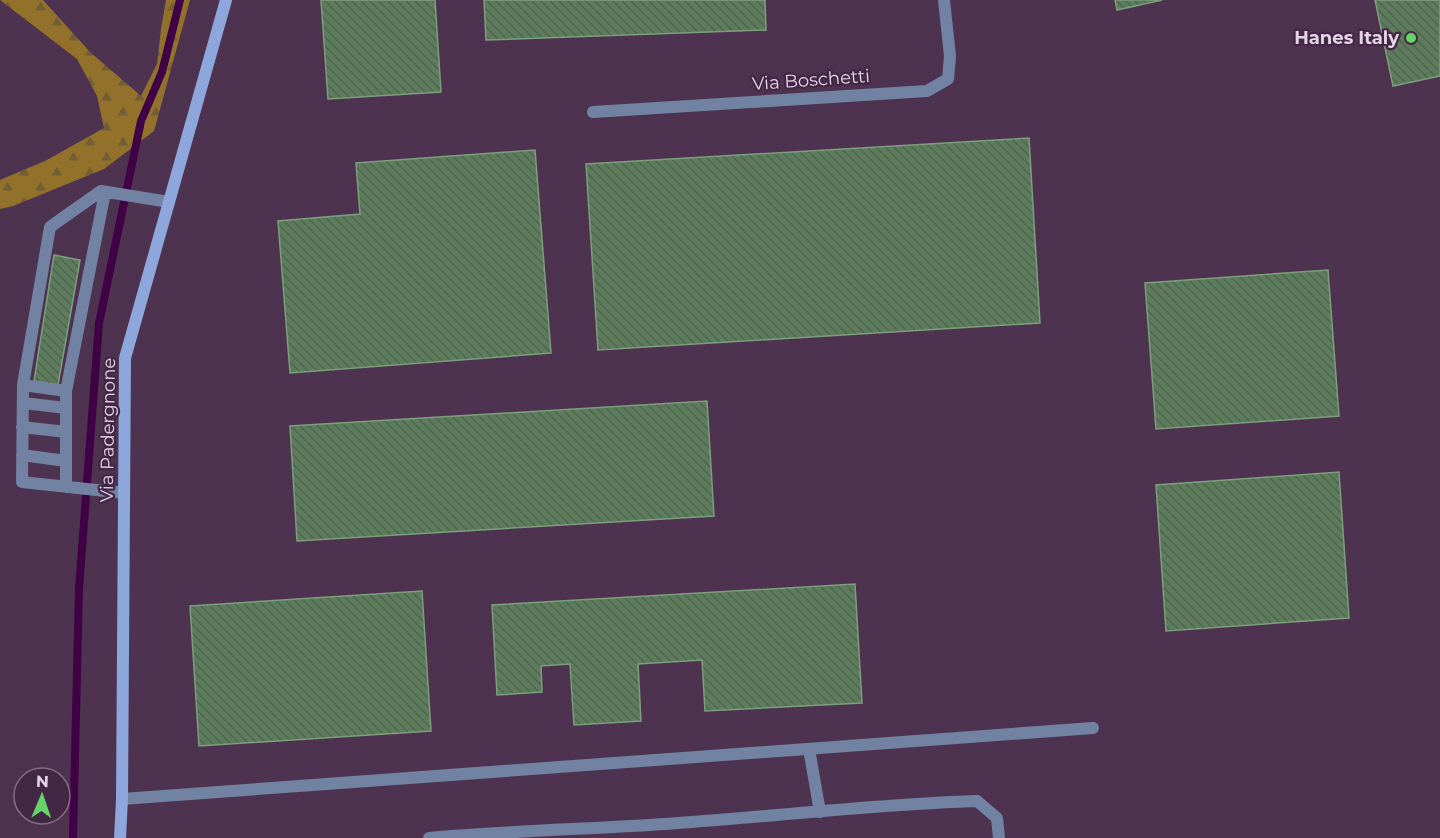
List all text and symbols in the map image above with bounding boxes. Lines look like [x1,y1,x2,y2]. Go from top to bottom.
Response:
place label: Hanes Italy [1294,27,1399,49]
marker: Hanes Italy [1404,31,1418,45]
street label: Via Boschetti [751,65,871,95]
street label: Via Padergnone [96,357,120,502]
north arrow [12,766,72,826]
text: N [36,772,49,791]

